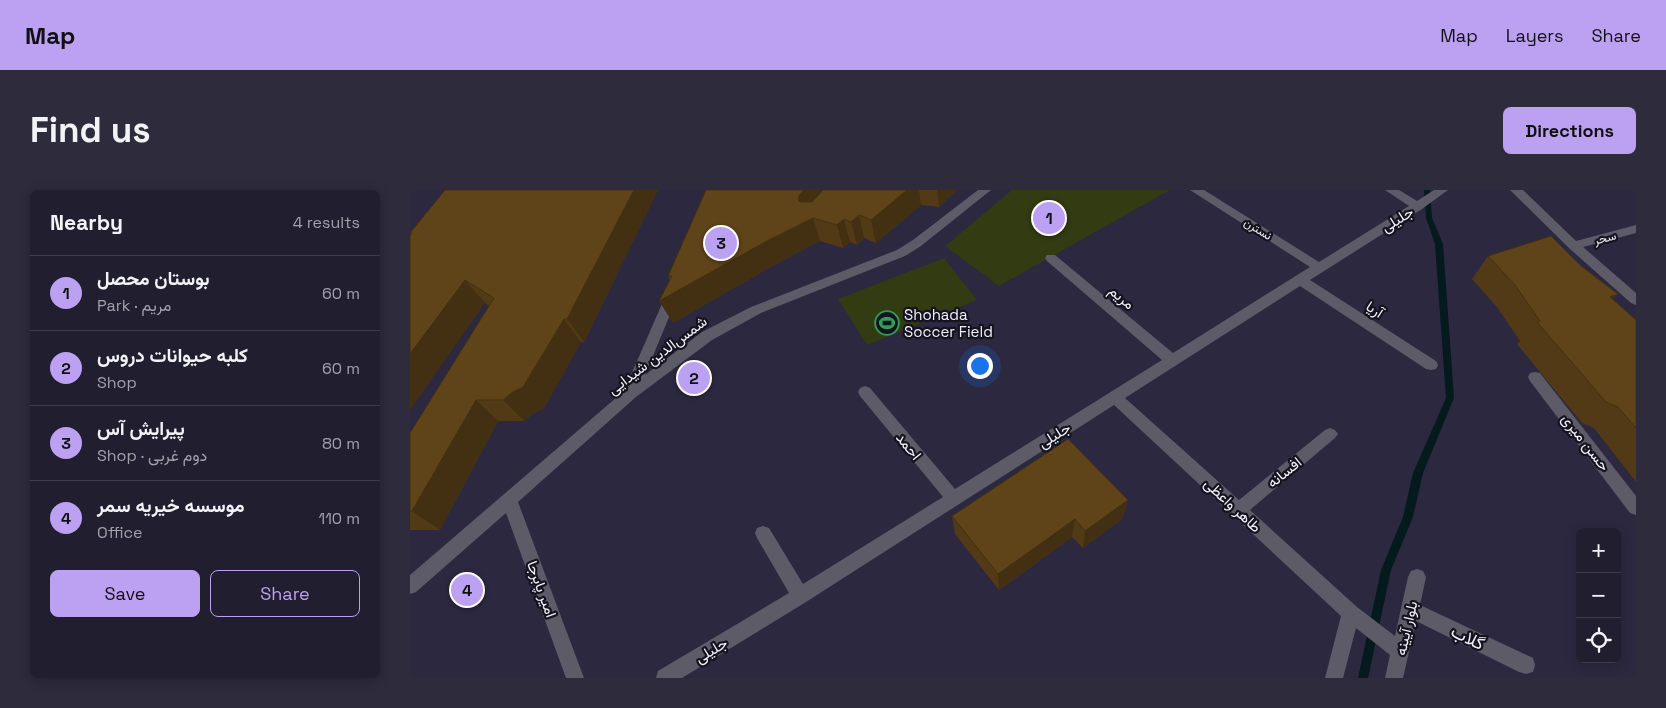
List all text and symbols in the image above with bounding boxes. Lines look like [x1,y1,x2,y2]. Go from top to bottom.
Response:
text: Map [25,20,75,51]
text: Map [1440,24,1478,47]
text: Layers [1506,24,1563,47]
text: Share [1591,24,1641,47]
button: Directions [1503,107,1636,154]
text: Find us [30,108,151,152]
pin: 1 [1033,199,1065,237]
street label: جلیلی [1377,202,1417,237]
text: Nearby [50,209,123,236]
text: 4 results [293,212,360,233]
street label: نسترن [1241,214,1275,244]
pin: 3 [705,224,737,262]
street label: سحر [1591,227,1618,249]
text: بوستان محصل [97,266,210,291]
street label: مریم [1105,281,1139,314]
text: 1 [62,283,70,304]
text: 60 m [322,283,360,304]
text: Park · مریم [97,295,171,316]
street label: آریا [1363,296,1389,322]
place label: Shohada Soccer Field [904,305,993,341]
sports icon: Shohada Soccer Field [874,310,900,336]
street label: شمس‌الدین شیدایی [603,311,711,399]
text: کلبه حیوانات دروس [97,343,248,368]
your location [967,353,993,379]
text: 2 [61,358,71,379]
text: 60 m [322,358,360,379]
pin: 2 [678,359,710,397]
text: Shop [97,372,137,393]
street label: حسن میری [1557,409,1614,475]
text: پیرایش آس [97,416,185,441]
street label: جلیلی [1034,418,1074,453]
street label: احمد [892,428,926,464]
text: 3 [61,433,71,454]
text: 80 m [322,433,360,454]
text: Shop · دوم غربی [97,445,207,466]
street label: افسانه [1263,452,1305,492]
street label: طاهر واعظی [1200,474,1266,537]
text: موسسه خیریه سمر [97,493,245,518]
text: 4 [61,508,71,529]
text: 110 m [318,508,360,529]
text: Office [97,522,143,543]
map controls [1576,528,1621,663]
button: + [1576,528,1621,573]
street label: امیر پابرجا [522,558,561,620]
button: Save [50,570,200,617]
button: Share [210,570,360,617]
pin: 4 [451,571,483,609]
button: − [1576,573,1621,618]
street label: بلوار آیینه [1391,599,1421,657]
button: locate [1576,618,1621,663]
street label: گلاب [1447,619,1489,655]
street label: جلیلی [691,633,731,668]

